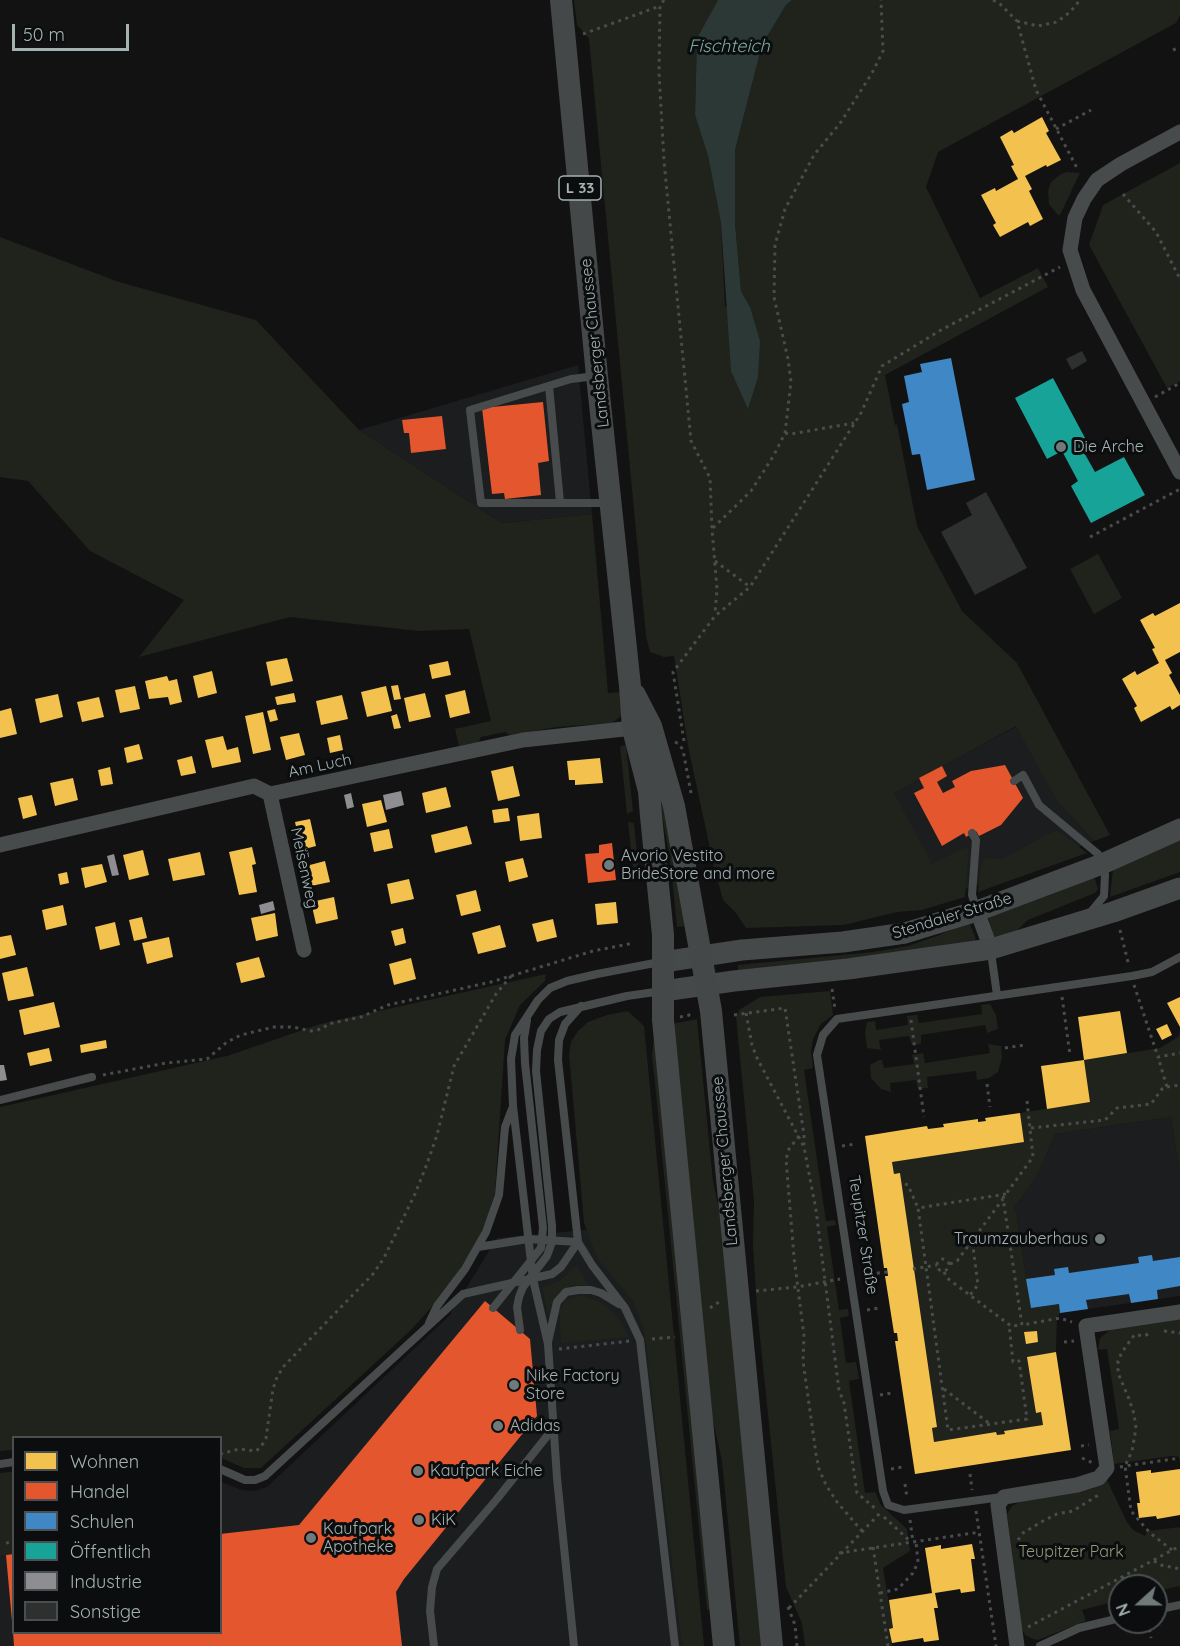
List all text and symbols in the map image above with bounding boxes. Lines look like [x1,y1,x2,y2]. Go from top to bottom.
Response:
scale bar [15,12,132,50]
text: 50 m [23,23,65,46]
water label: Fischteich [688,36,770,58]
road number: L 33 [559,176,601,200]
street label: Landsberger Chaussee [577,258,613,428]
place label: Die Arche [1073,437,1144,457]
marker: Die Arche [1054,440,1068,454]
street label: Am Luch [287,750,353,782]
street label: Meisenweg [286,826,322,910]
place label: Avorio Vestito BrideStore and more [621,846,775,884]
marker: Avorio Vestito BrideStore and more [602,858,616,872]
street label: Stendaler Straße [890,889,1014,943]
street label: Landsberger Chaussee [708,1076,742,1246]
street label: Teupitzer Straße [844,1174,882,1296]
place label: Traumzauberhaus [954,1229,1088,1249]
marker: Traumzauberhaus [1093,1232,1107,1246]
place label: Nike Factory Store [526,1366,620,1404]
marker: Nike Factory Store [507,1378,521,1392]
place label: Adidas [510,1416,560,1436]
marker: Adidas [491,1419,505,1433]
legend [12,1436,222,1634]
text: Wohnen [70,1450,139,1473]
place label: Kaufpark Eiche [430,1461,543,1481]
marker: Kaufpark Eiche [411,1464,425,1478]
text: Handel [70,1480,130,1503]
text: Schulen [70,1510,134,1533]
place label: KiK [431,1510,456,1530]
marker: KiK [412,1513,426,1527]
place label: Kaufpark Apotheke [323,1519,394,1557]
marker: Kaufpark Apotheke [304,1531,318,1545]
text: Öffentlich [70,1540,151,1563]
park label: Teupitzer Park [1018,1542,1124,1562]
text: Industrie [70,1570,142,1593]
north arrow [1108,1574,1168,1634]
text: Sonstige [70,1600,141,1623]
text: N [1112,1601,1135,1619]

